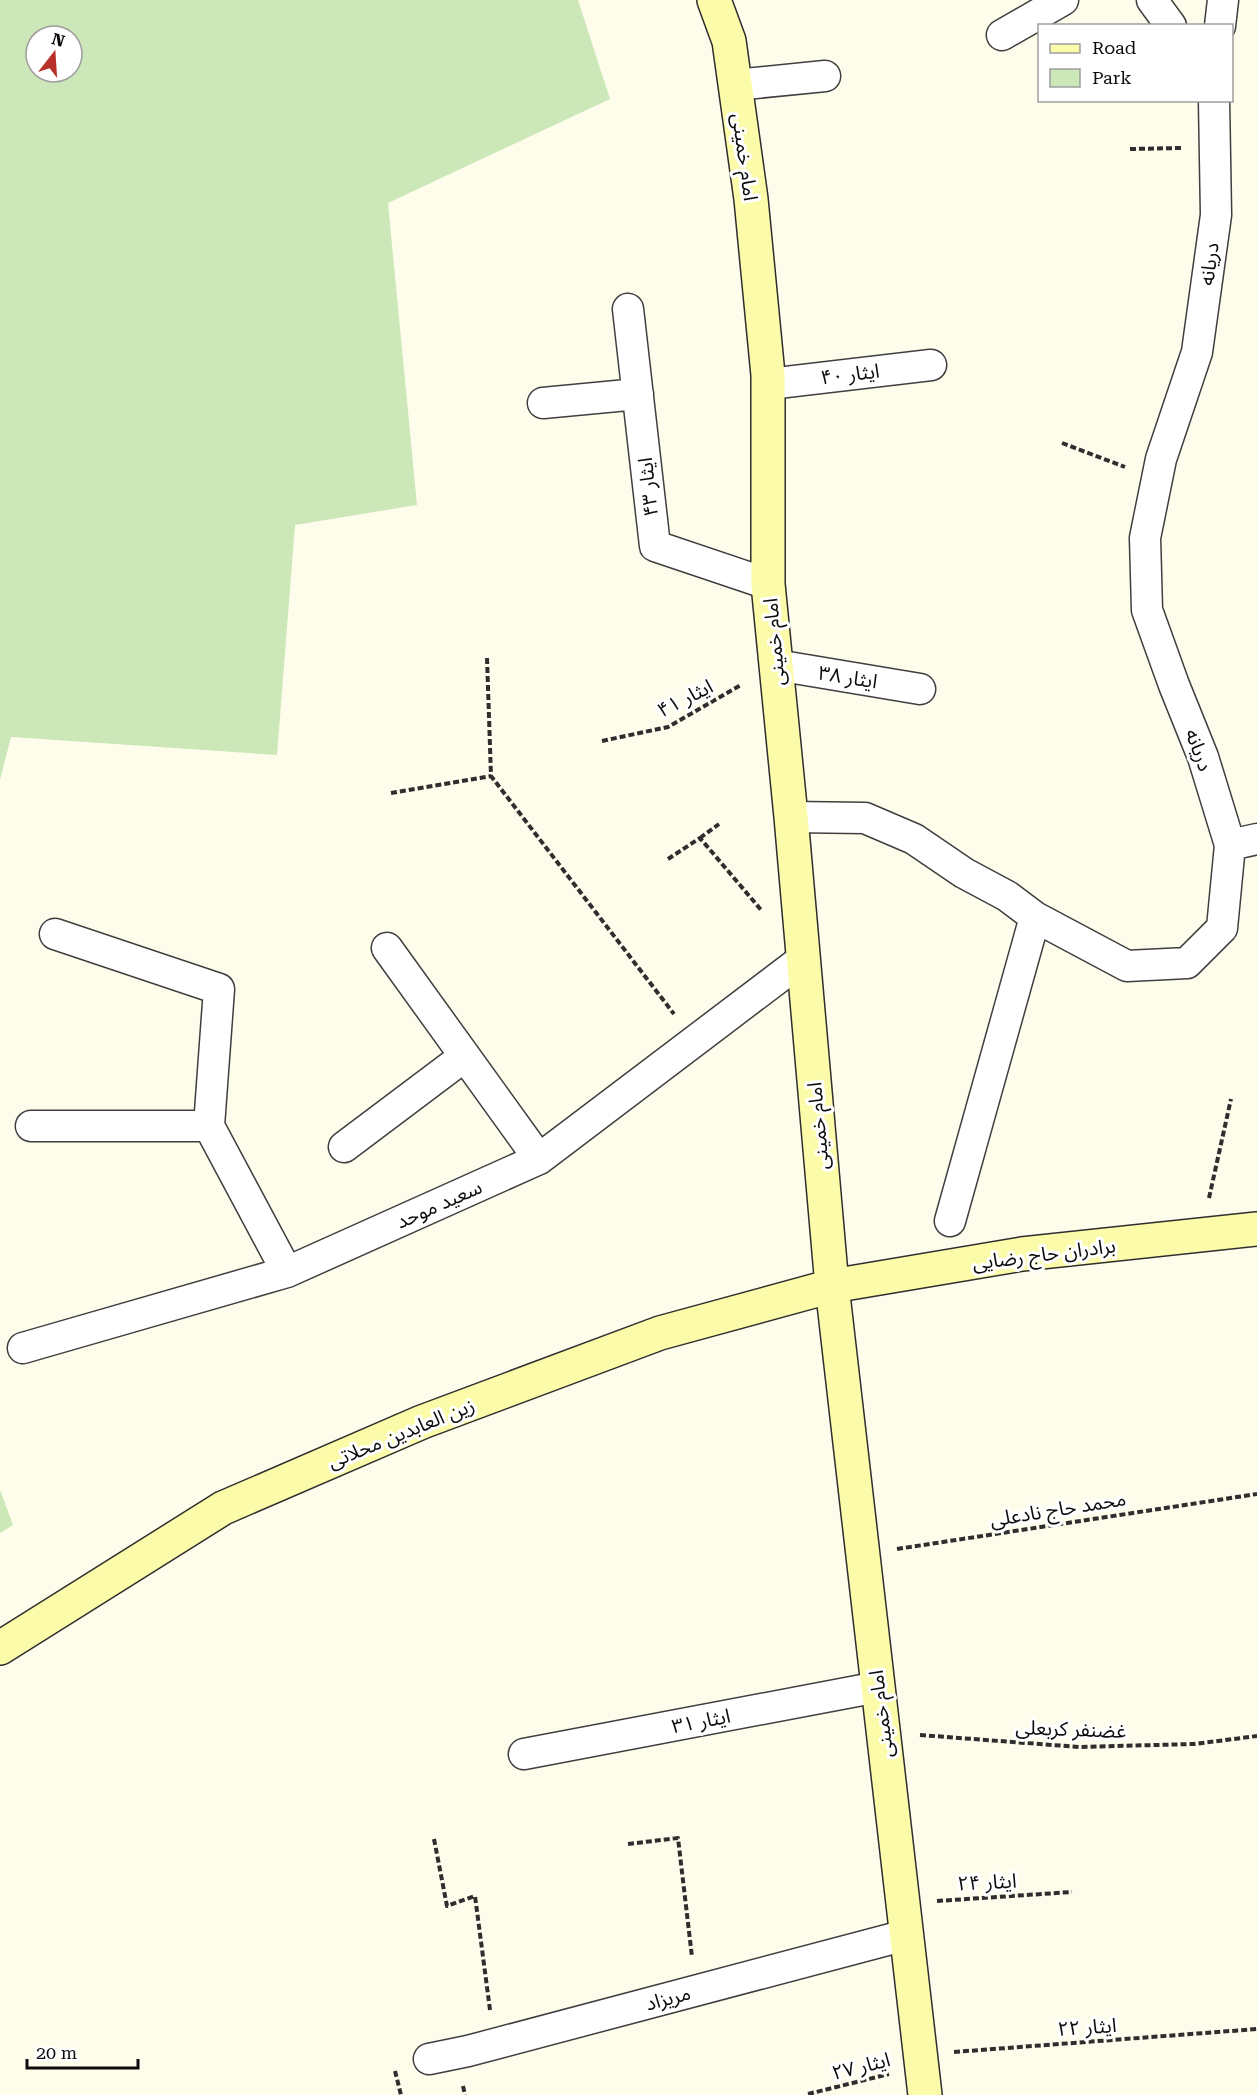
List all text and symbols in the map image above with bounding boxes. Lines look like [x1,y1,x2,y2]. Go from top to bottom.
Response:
north arrow [24,24,84,84]
legend [1038,24,1233,102]
text: N [50,29,67,51]
text: Road [1092,37,1137,58]
text: Park [1092,67,1132,88]
street label: امام خمینی [724,112,763,203]
street label: دریانه [1194,241,1224,287]
street label: ایثار ۴۰ [819,358,881,390]
street label: ایثار ۴۳ [633,456,663,518]
street label: امام خمینی [758,597,793,687]
street label: ایثار ۳۸ [817,661,879,693]
street label: ایثار ۴۱ [653,674,717,722]
street label: دریانه [1180,726,1218,774]
street label: امام خمینی [802,1081,837,1171]
street label: سعید موحد [392,1174,486,1234]
street label: برادران حاج رضایی [971,1233,1117,1278]
street label: زین العابدین محلاتی [324,1393,478,1473]
street label: محمد حاج نادعلی [988,1486,1128,1535]
street label: امام خمینی [864,1668,901,1759]
street label: ایثار ۳۱ [670,1704,732,1738]
street label: غضنفر کربعلی [1015,1715,1127,1743]
street label: ایثار ۲۴ [957,1868,1017,1896]
street label: مریزاد [643,1981,693,2015]
street label: ایثار ۲۲ [1057,2013,1117,2041]
scale bar [27,2032,138,2070]
text: 20 m [36,2042,77,2063]
street label: ایثار ۲۷ [829,2047,893,2085]

